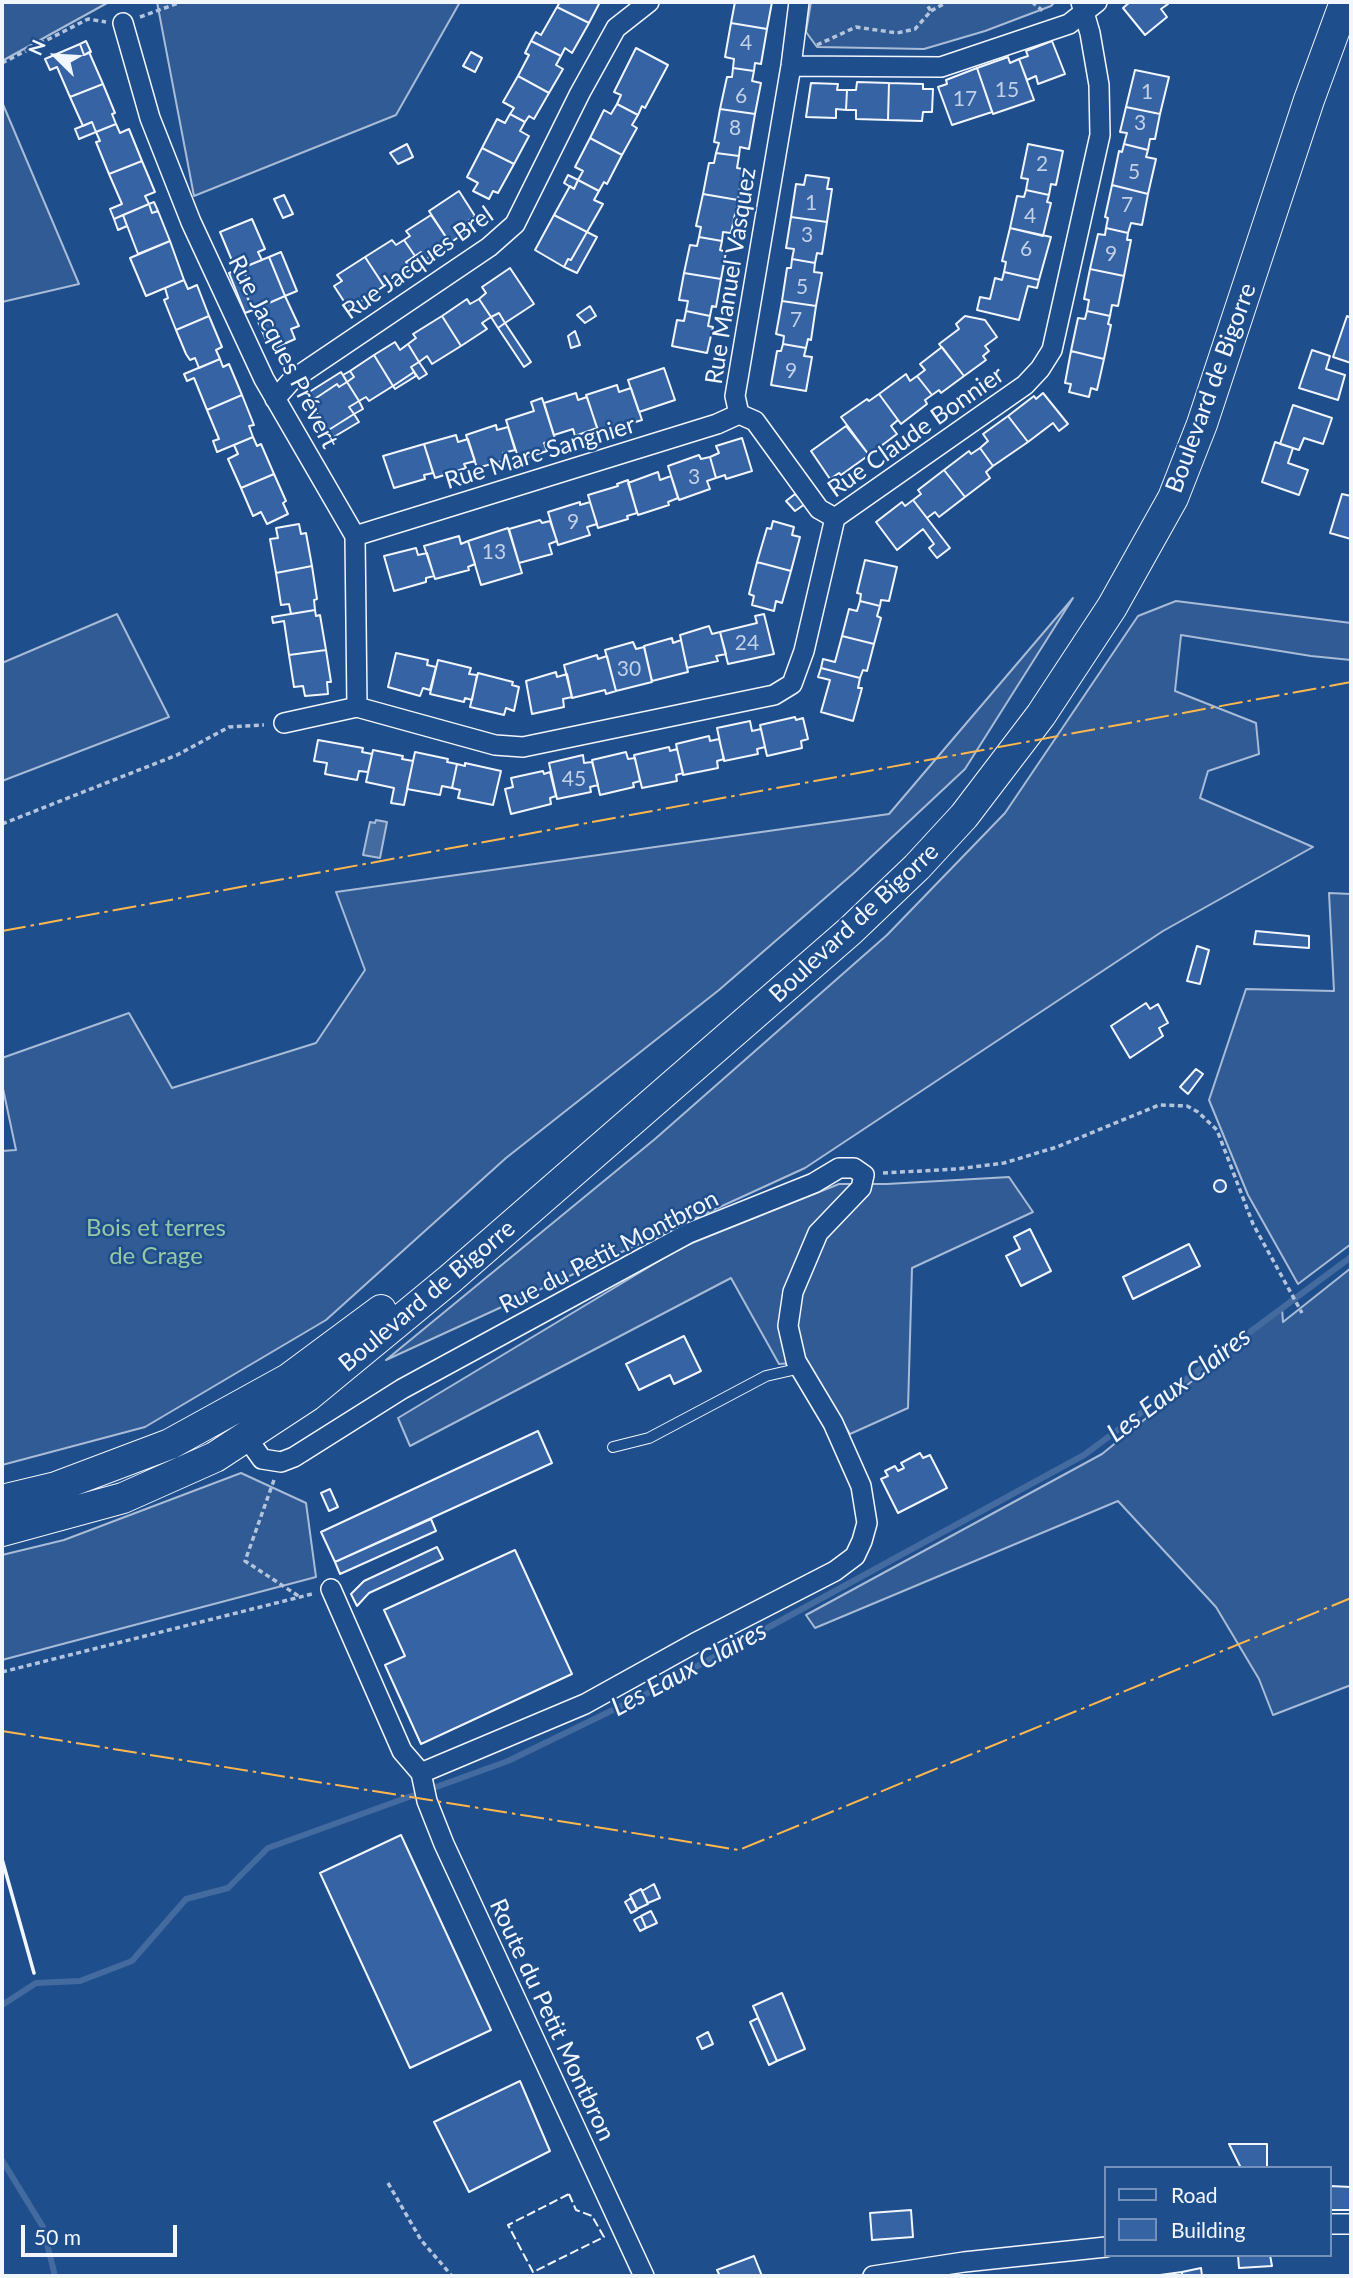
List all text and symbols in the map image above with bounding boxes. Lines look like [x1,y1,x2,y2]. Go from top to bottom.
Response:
north arrow [21,21,91,91]
house number: 4 [740,30,752,56]
text: N [23,36,50,59]
house number: 15 [995,77,1019,103]
house number: 1 [1141,79,1153,105]
house number: 6 [735,83,747,109]
house number: 17 [953,86,977,112]
house number: 3 [1134,110,1146,136]
house number: 8 [729,115,741,141]
house number: 2 [1036,151,1048,177]
house number: 5 [1128,159,1140,185]
street label: Rue Manuel Vasquez [700,166,762,386]
house number: 1 [805,190,817,216]
house number: 7 [1121,192,1133,218]
street label: Rue Jacques Brel [337,200,499,326]
house number: 4 [1024,203,1036,229]
house number: 3 [801,222,813,248]
house number: 6 [1020,236,1032,262]
house number: 9 [1105,241,1117,267]
street label: Rue Jacques Prévert [222,251,344,453]
house number: 5 [796,274,808,300]
street label: Boulevard de Bigorre [1160,279,1262,497]
house number: 7 [790,307,802,333]
house number: 9 [785,358,797,384]
street label: Rue Claude Bonnier [822,360,1010,504]
street label: Rue Marc Sangnier [441,410,639,496]
house number: 3 [688,464,700,490]
house number: 9 [567,509,579,535]
house number: 13 [482,539,506,565]
house number: 24 [735,630,759,656]
house number: 30 [617,656,641,682]
house number: 45 [562,766,586,792]
street label: Boulevard de Bigorre [763,837,945,1009]
street label: Rue du Petit Montbron [495,1184,723,1320]
park label: Bois et terres de Crage [86,1214,226,1270]
street label: Boulevard de Bigorre [333,1214,521,1378]
water label: Les Eaux Claires [1101,1321,1257,1449]
water label: Les Eaux Claires [606,1615,772,1723]
street label: Route du Petit Montbron [483,1895,621,2145]
legend [1104,2166,1332,2257]
text: Road [1171,2182,1218,2207]
scale bar [24,2212,180,2256]
text: Building [1171,2217,1246,2242]
text: 50 m [34,2224,81,2249]

